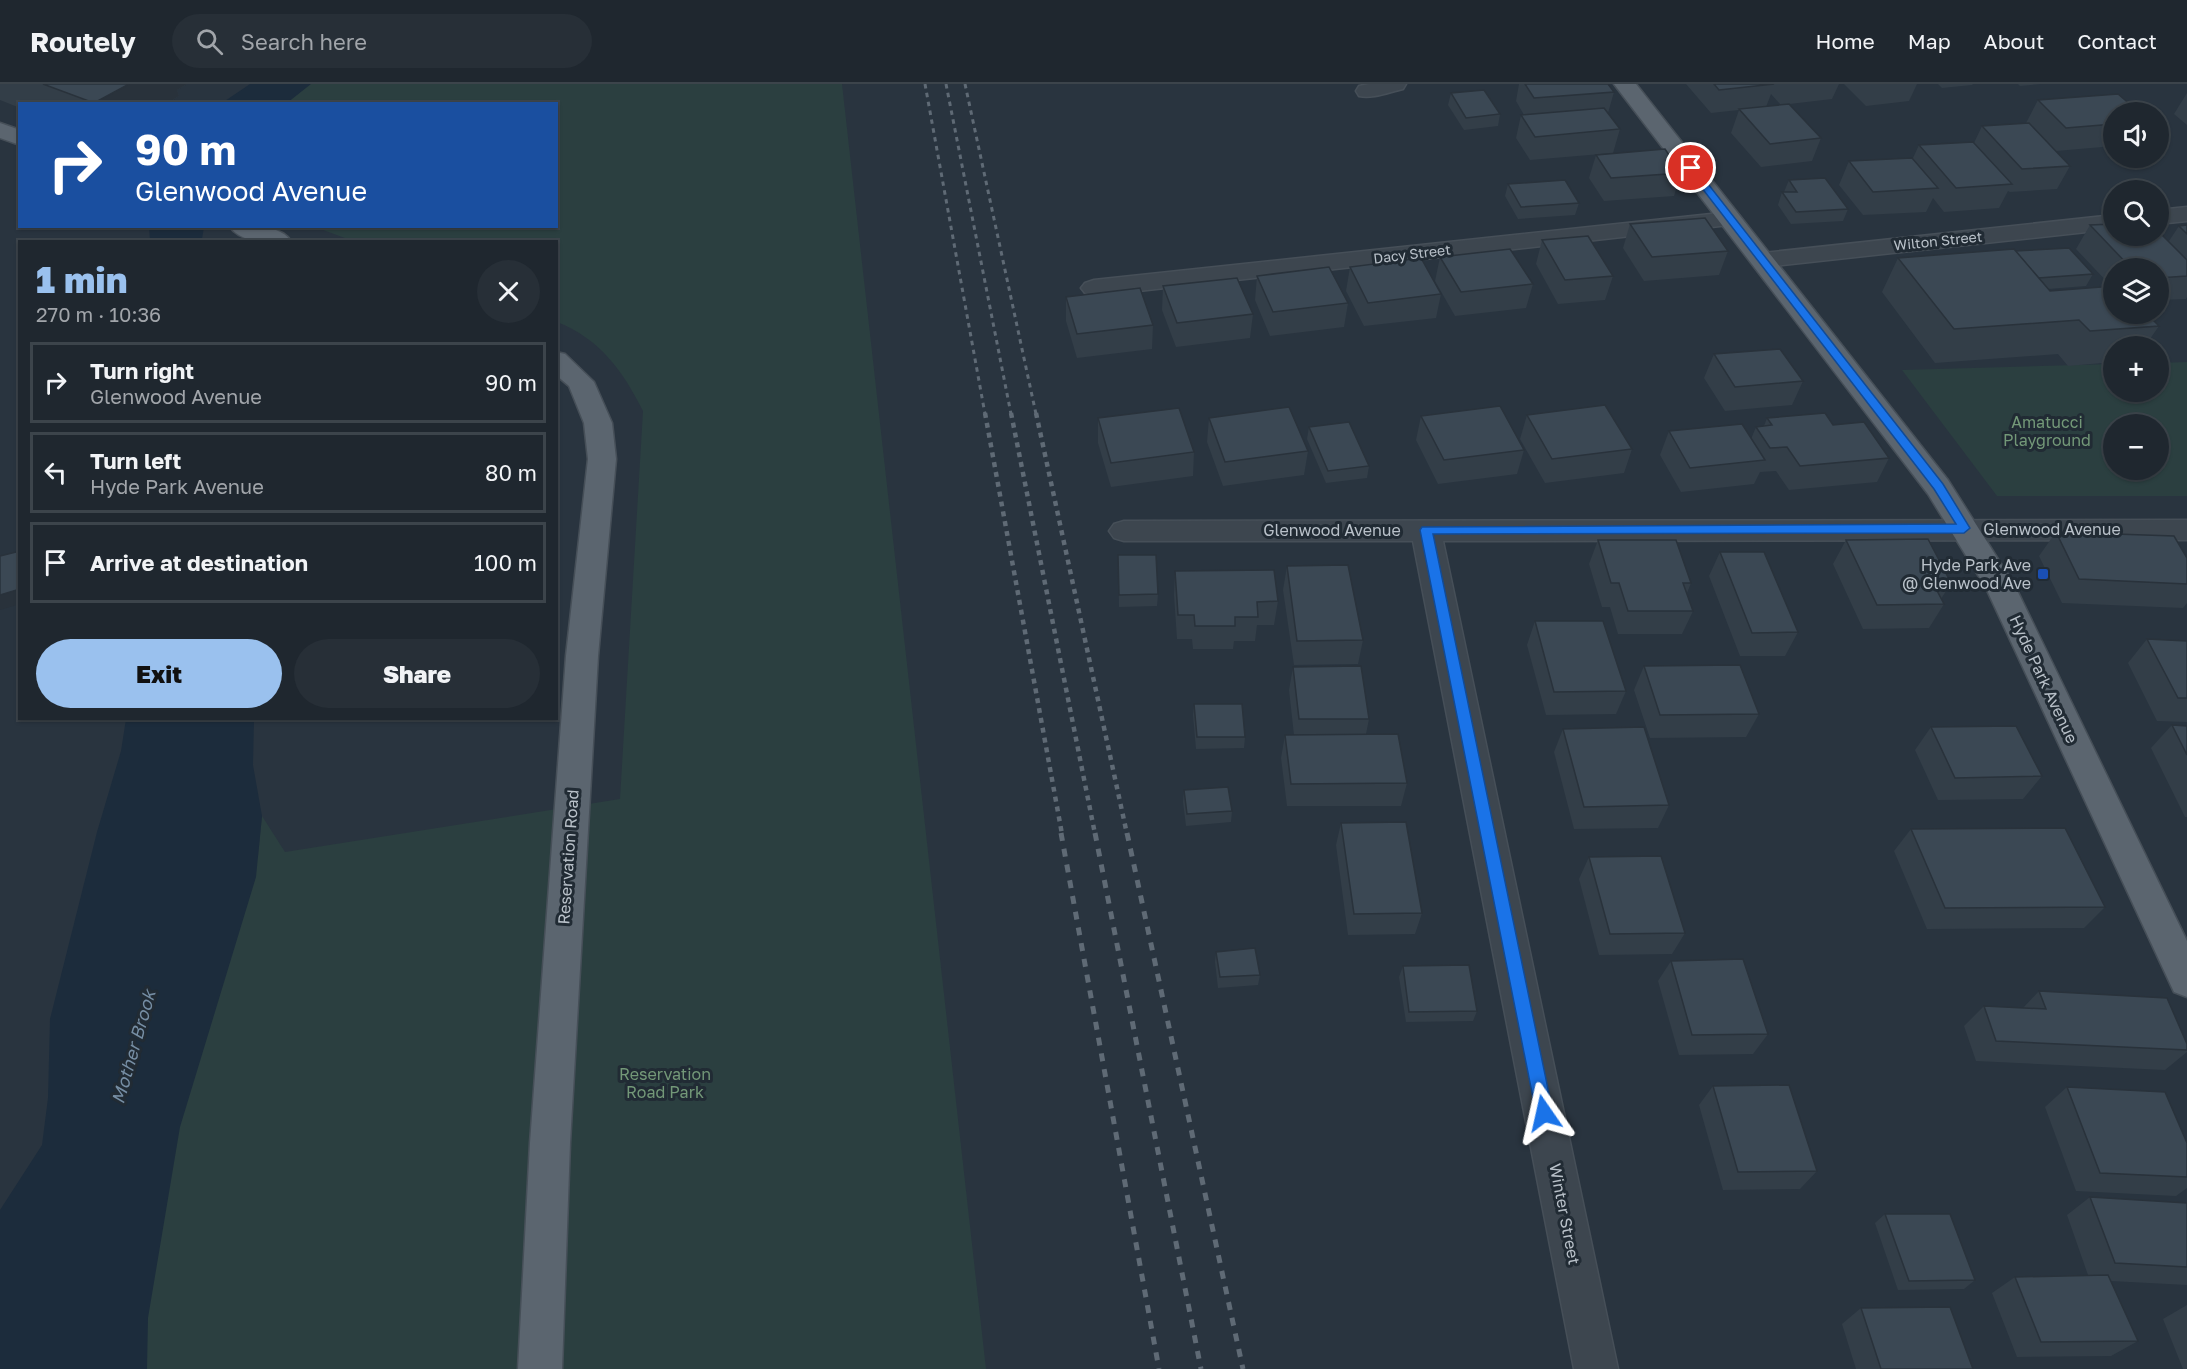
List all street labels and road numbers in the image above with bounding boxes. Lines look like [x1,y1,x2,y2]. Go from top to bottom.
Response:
street label: Wilton Street [1893,227,1983,254]
street label: Dacy Street [1372,240,1452,267]
street label: Glenwood Avenue [1983,519,2121,539]
street label: Glenwood Avenue [1263,520,1401,540]
street label: Hyde Park Avenue [2006,612,2082,746]
street label: Reservation Road [553,789,583,925]
street label: Winter Street [1545,1162,1585,1266]

